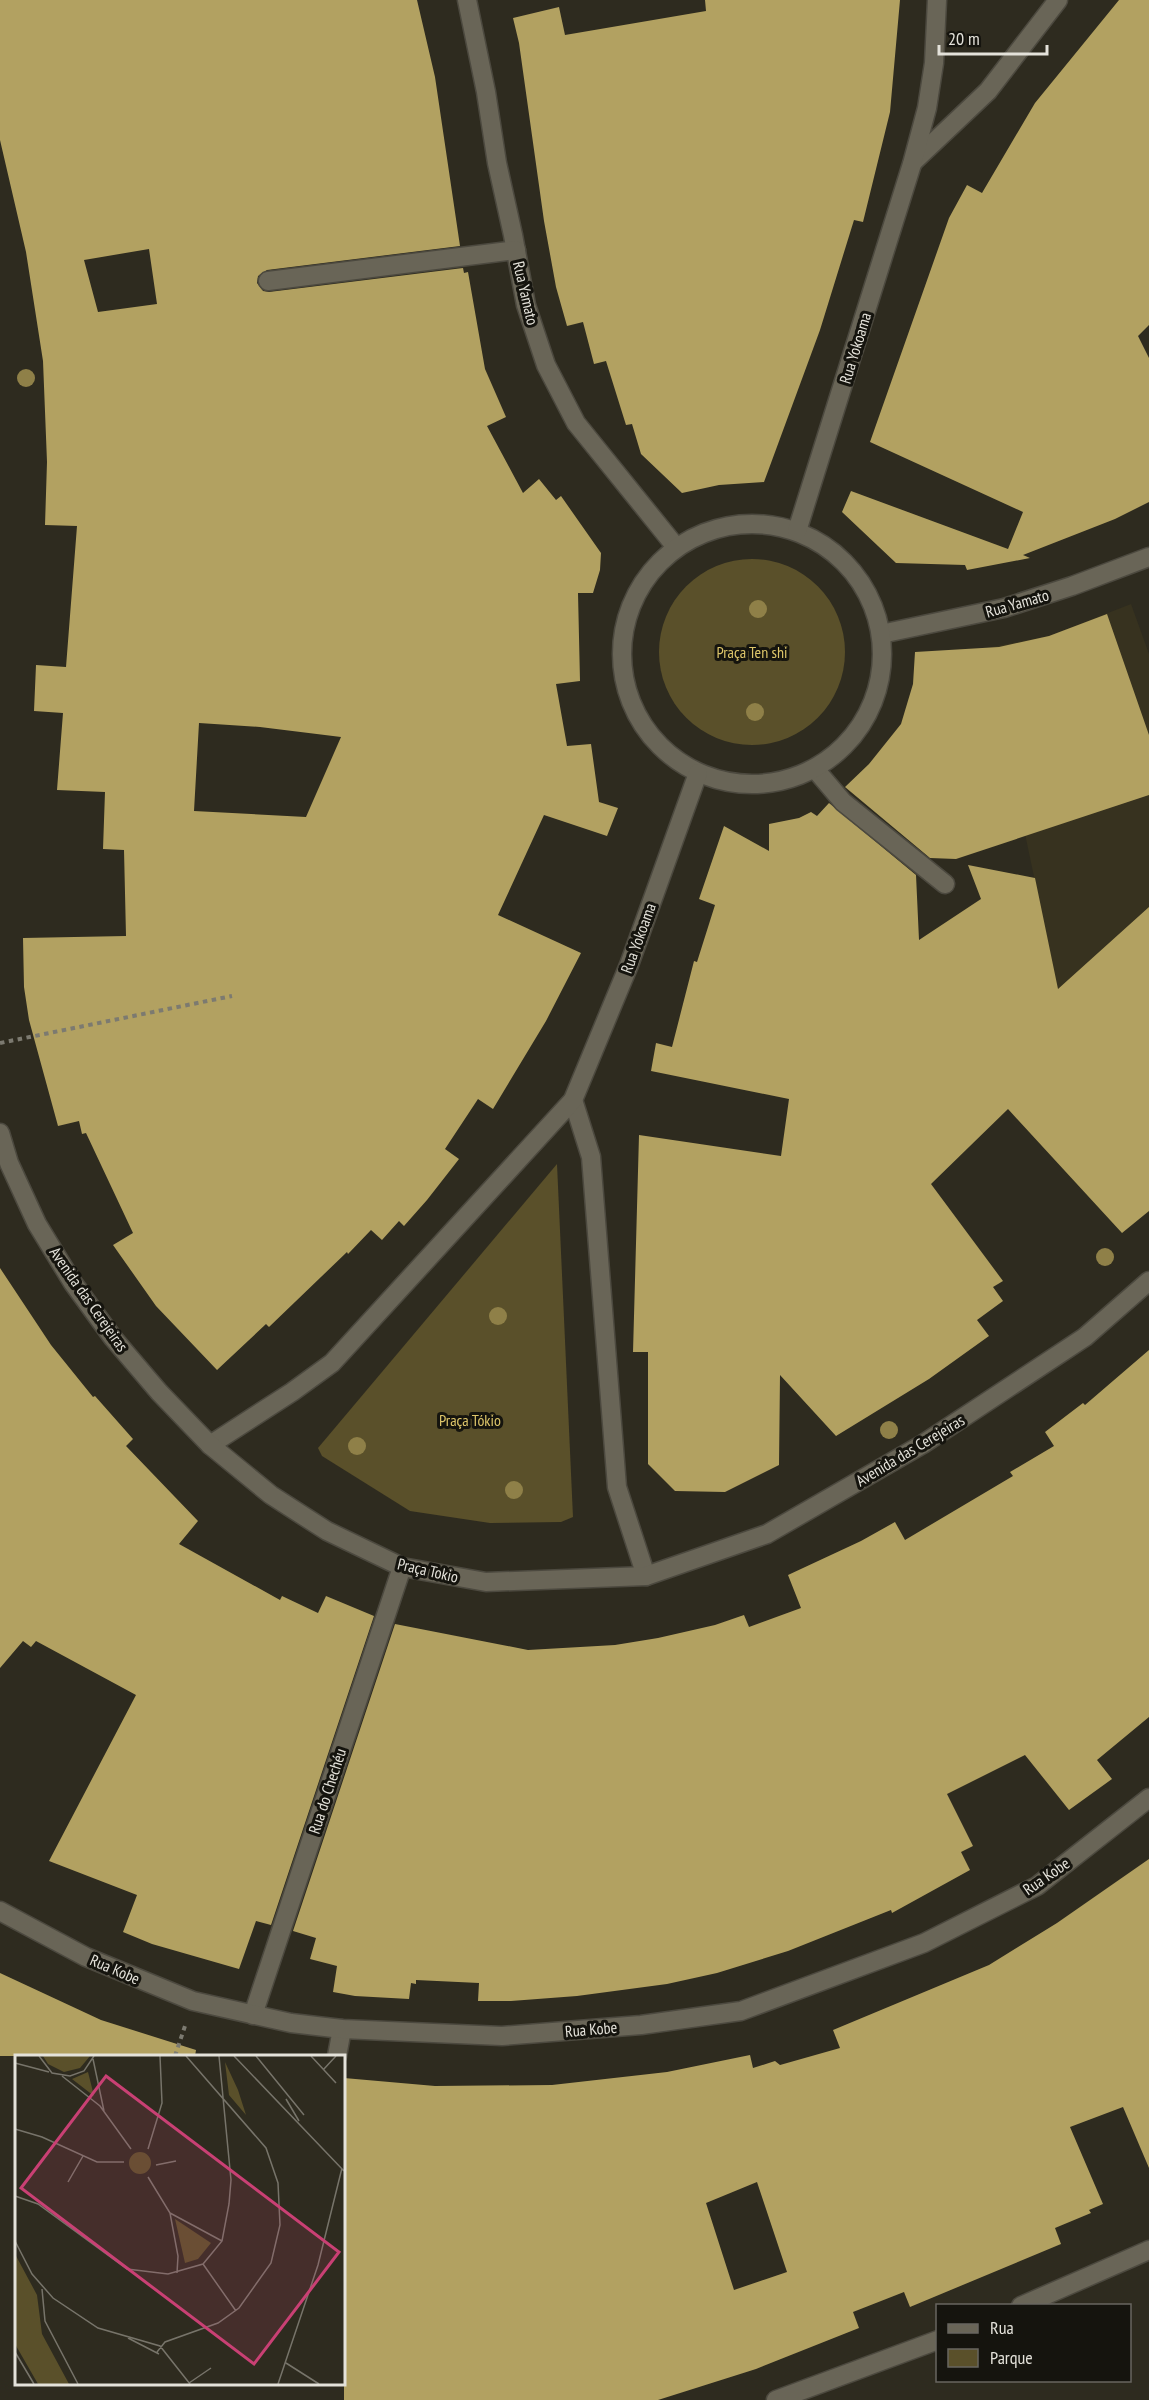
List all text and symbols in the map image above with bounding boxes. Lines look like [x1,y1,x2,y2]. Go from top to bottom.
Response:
scale bar [939,18,1047,56]
text: 20 m [948,27,980,50]
street label: Rua Yamato [509,259,543,327]
street label: Rua Yokoama [835,310,875,386]
street label: Rua Yamato [983,584,1051,622]
park label: Praça Ten shi [716,642,788,662]
street label: Rua Yokoama [616,900,660,976]
street label: Avenida das Cerejeiras [45,1243,133,1355]
park label: Praça Tókio [439,1410,501,1430]
street label: Avenida das Cerejeiras [852,1410,968,1490]
street label: Praça Tokio [396,1553,460,1587]
street label: Rua do Chechéu [304,1746,350,1836]
street label: Rua Kobe [1019,1853,1073,1899]
street label: Rua Kobe [87,1950,143,1988]
street label: Rua Kobe [564,2017,618,2041]
inset map [15,2055,345,2385]
legend [936,2304,1131,2382]
text: Rua [990,2316,1014,2339]
text: Parque [990,2346,1033,2369]

